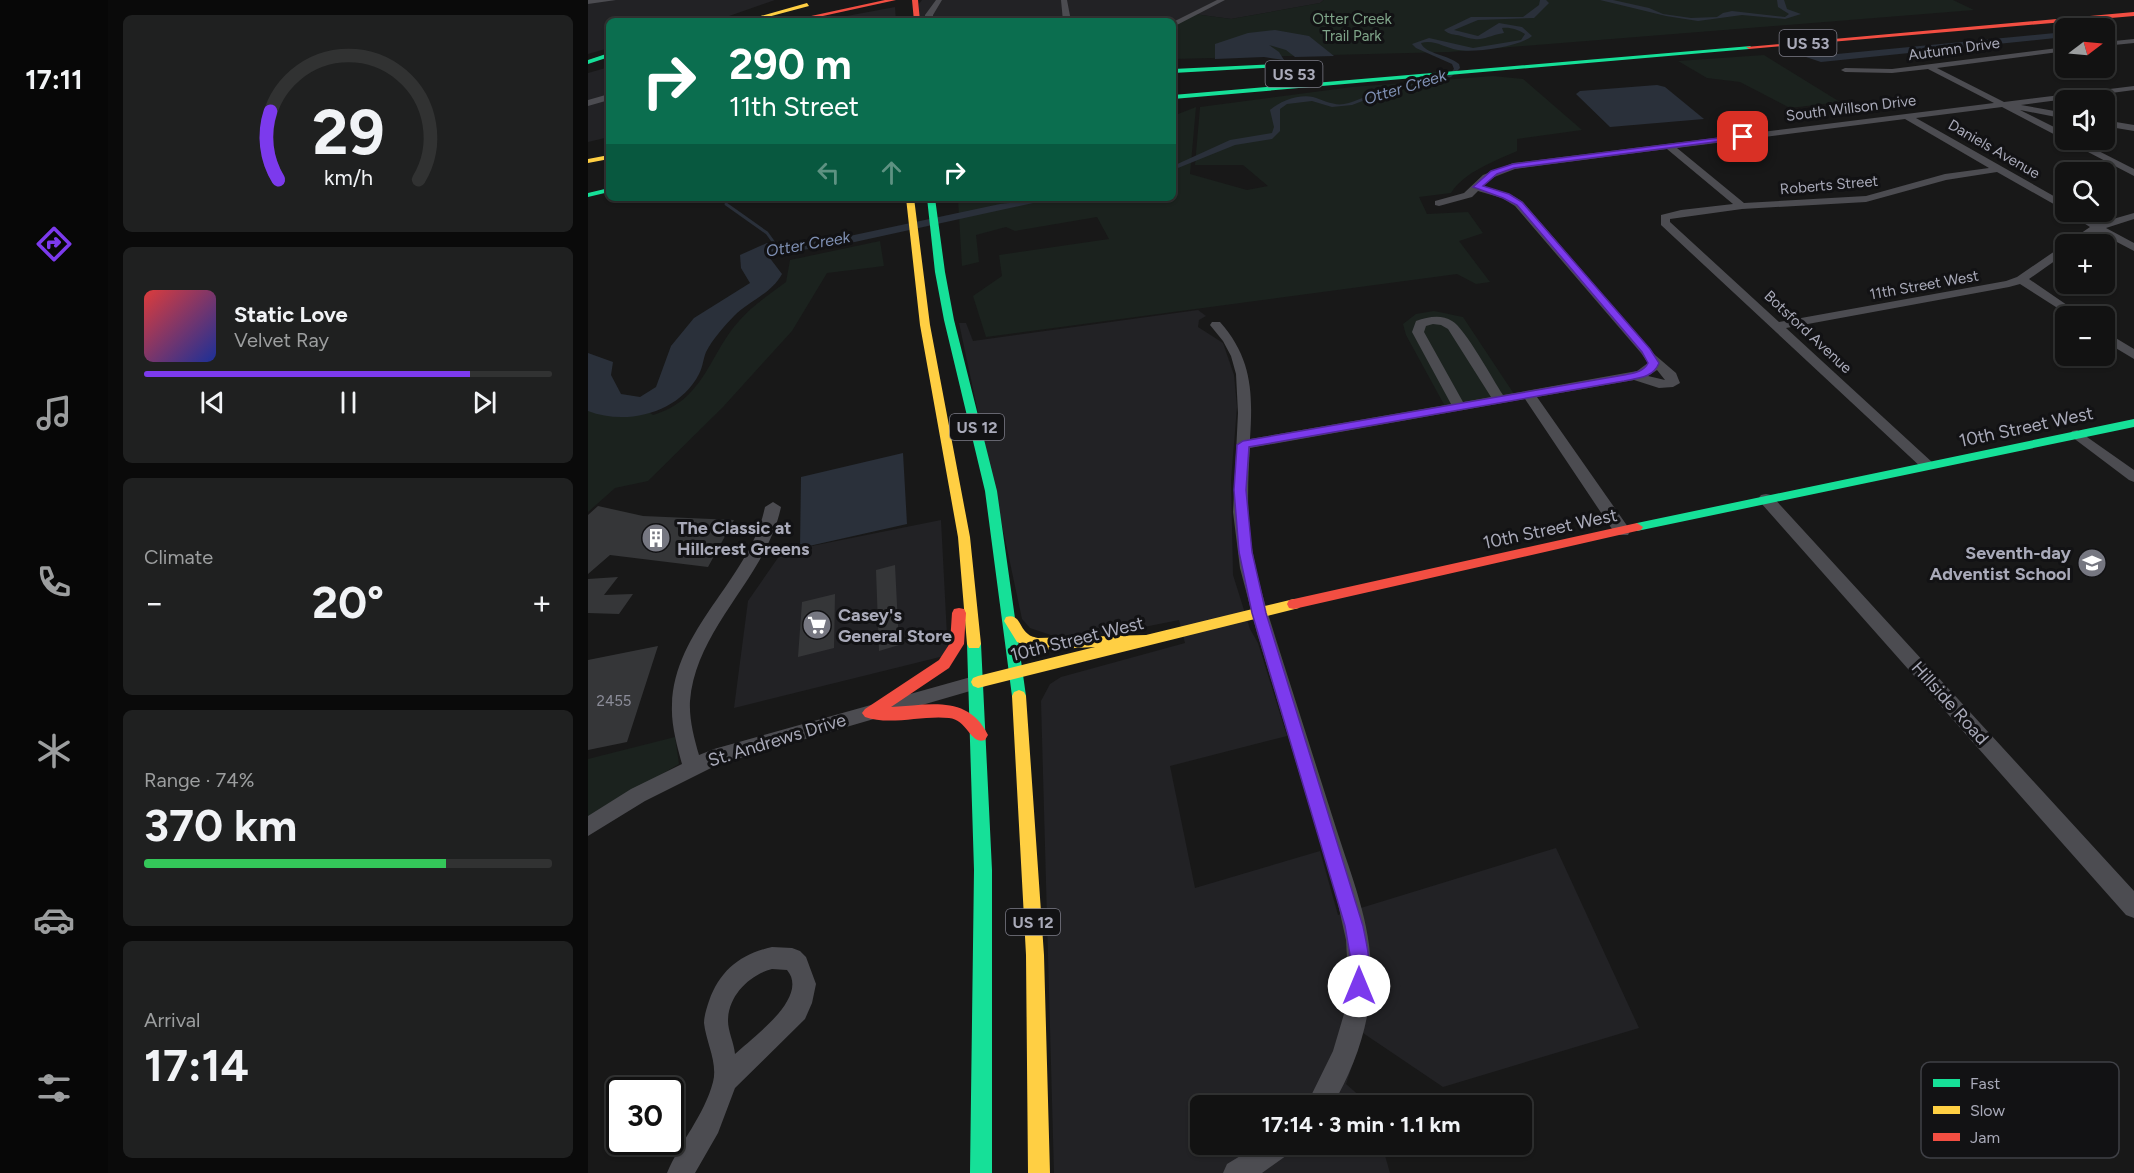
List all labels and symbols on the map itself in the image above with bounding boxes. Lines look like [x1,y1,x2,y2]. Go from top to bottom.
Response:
park label: Otter Creek Trail Park [1312,10,1392,45]
north arrow [2055,18,2115,78]
road number: US 53 [1780,30,1836,56]
street label: Autumn Drive [1907,34,2001,64]
road number: US 53 [1266,61,1322,87]
water label: Otter Creek [1361,65,1450,109]
street label: South Willson Drive [1785,91,1917,125]
pin [1717,111,1768,162]
street label: Daniels Avenue [1945,116,2043,182]
street label: Roberts Street [1779,172,1879,198]
water label: Otter Creek [764,227,853,261]
street label: 11th Street West [1868,266,1980,303]
street label: Botsford Avenue [1761,287,1855,377]
street label: 10th Street West [1957,402,2095,452]
road number: US 12 [950,414,1004,440]
street label: 10th Street West [1481,504,1619,554]
place label: The Classic at Hillcrest Greens [677,517,810,560]
building icon: The Classic at Hillcrest Greens [640,522,672,554]
place label: Seventh-day Adventist School [1930,542,2072,585]
school or university icon: Seventh-day Adventist School [2076,547,2108,579]
place label: Casey's General Store [838,604,952,647]
supermarket icon: Casey's General Store [801,609,833,641]
street label: 10th Street West [1008,612,1146,666]
street label: Hillside Road [1907,657,1993,749]
house number: 2455 [597,692,631,710]
street label: St. Andrews Drive [705,709,849,771]
road number: US 12 [1006,909,1060,935]
position arrow [1327,954,1391,1018]
legend [1921,1062,2119,1158]
text: Fast [1970,1074,2000,1093]
speed limit sign: 30 [606,1077,684,1155]
text: Slow [1970,1101,2005,1120]
text: Jam [1970,1128,2000,1147]

